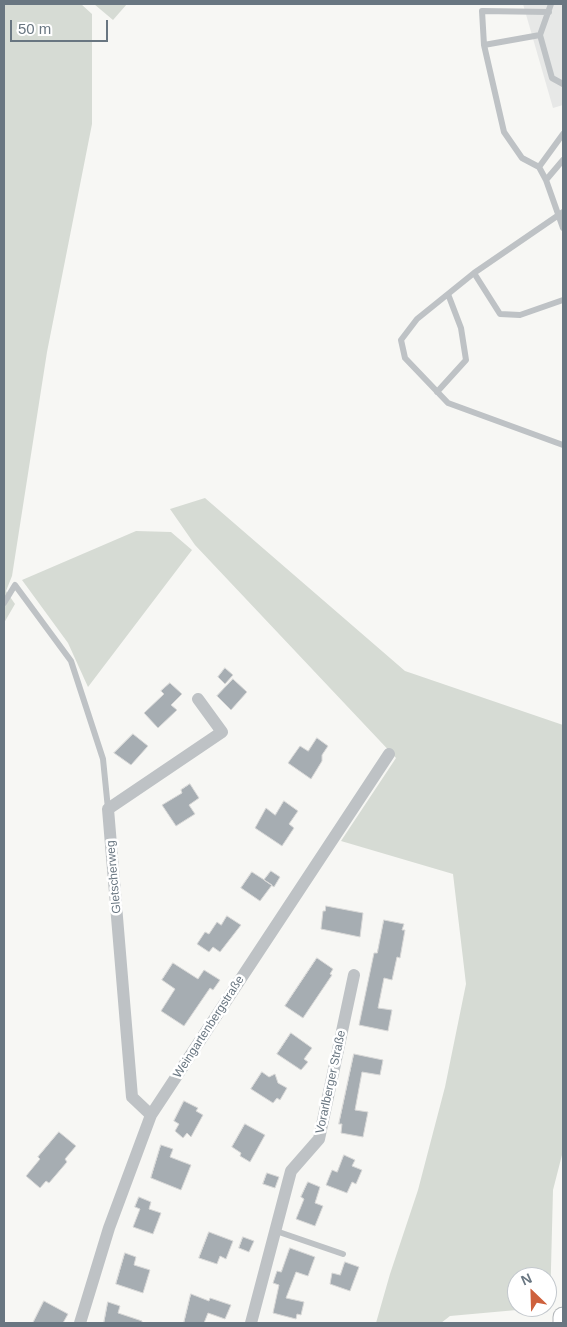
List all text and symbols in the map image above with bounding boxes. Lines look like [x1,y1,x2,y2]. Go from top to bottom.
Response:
scale bar [12,10,110,42]
text: 50 m [18,20,51,37]
street label: Gletscherweg [104,840,124,914]
street label: Weingartenbergstraße [171,973,247,1081]
street label: Vorarlberger Straße [313,1029,349,1135]
north arrow [507,1267,557,1317]
text: N [518,1270,534,1289]

